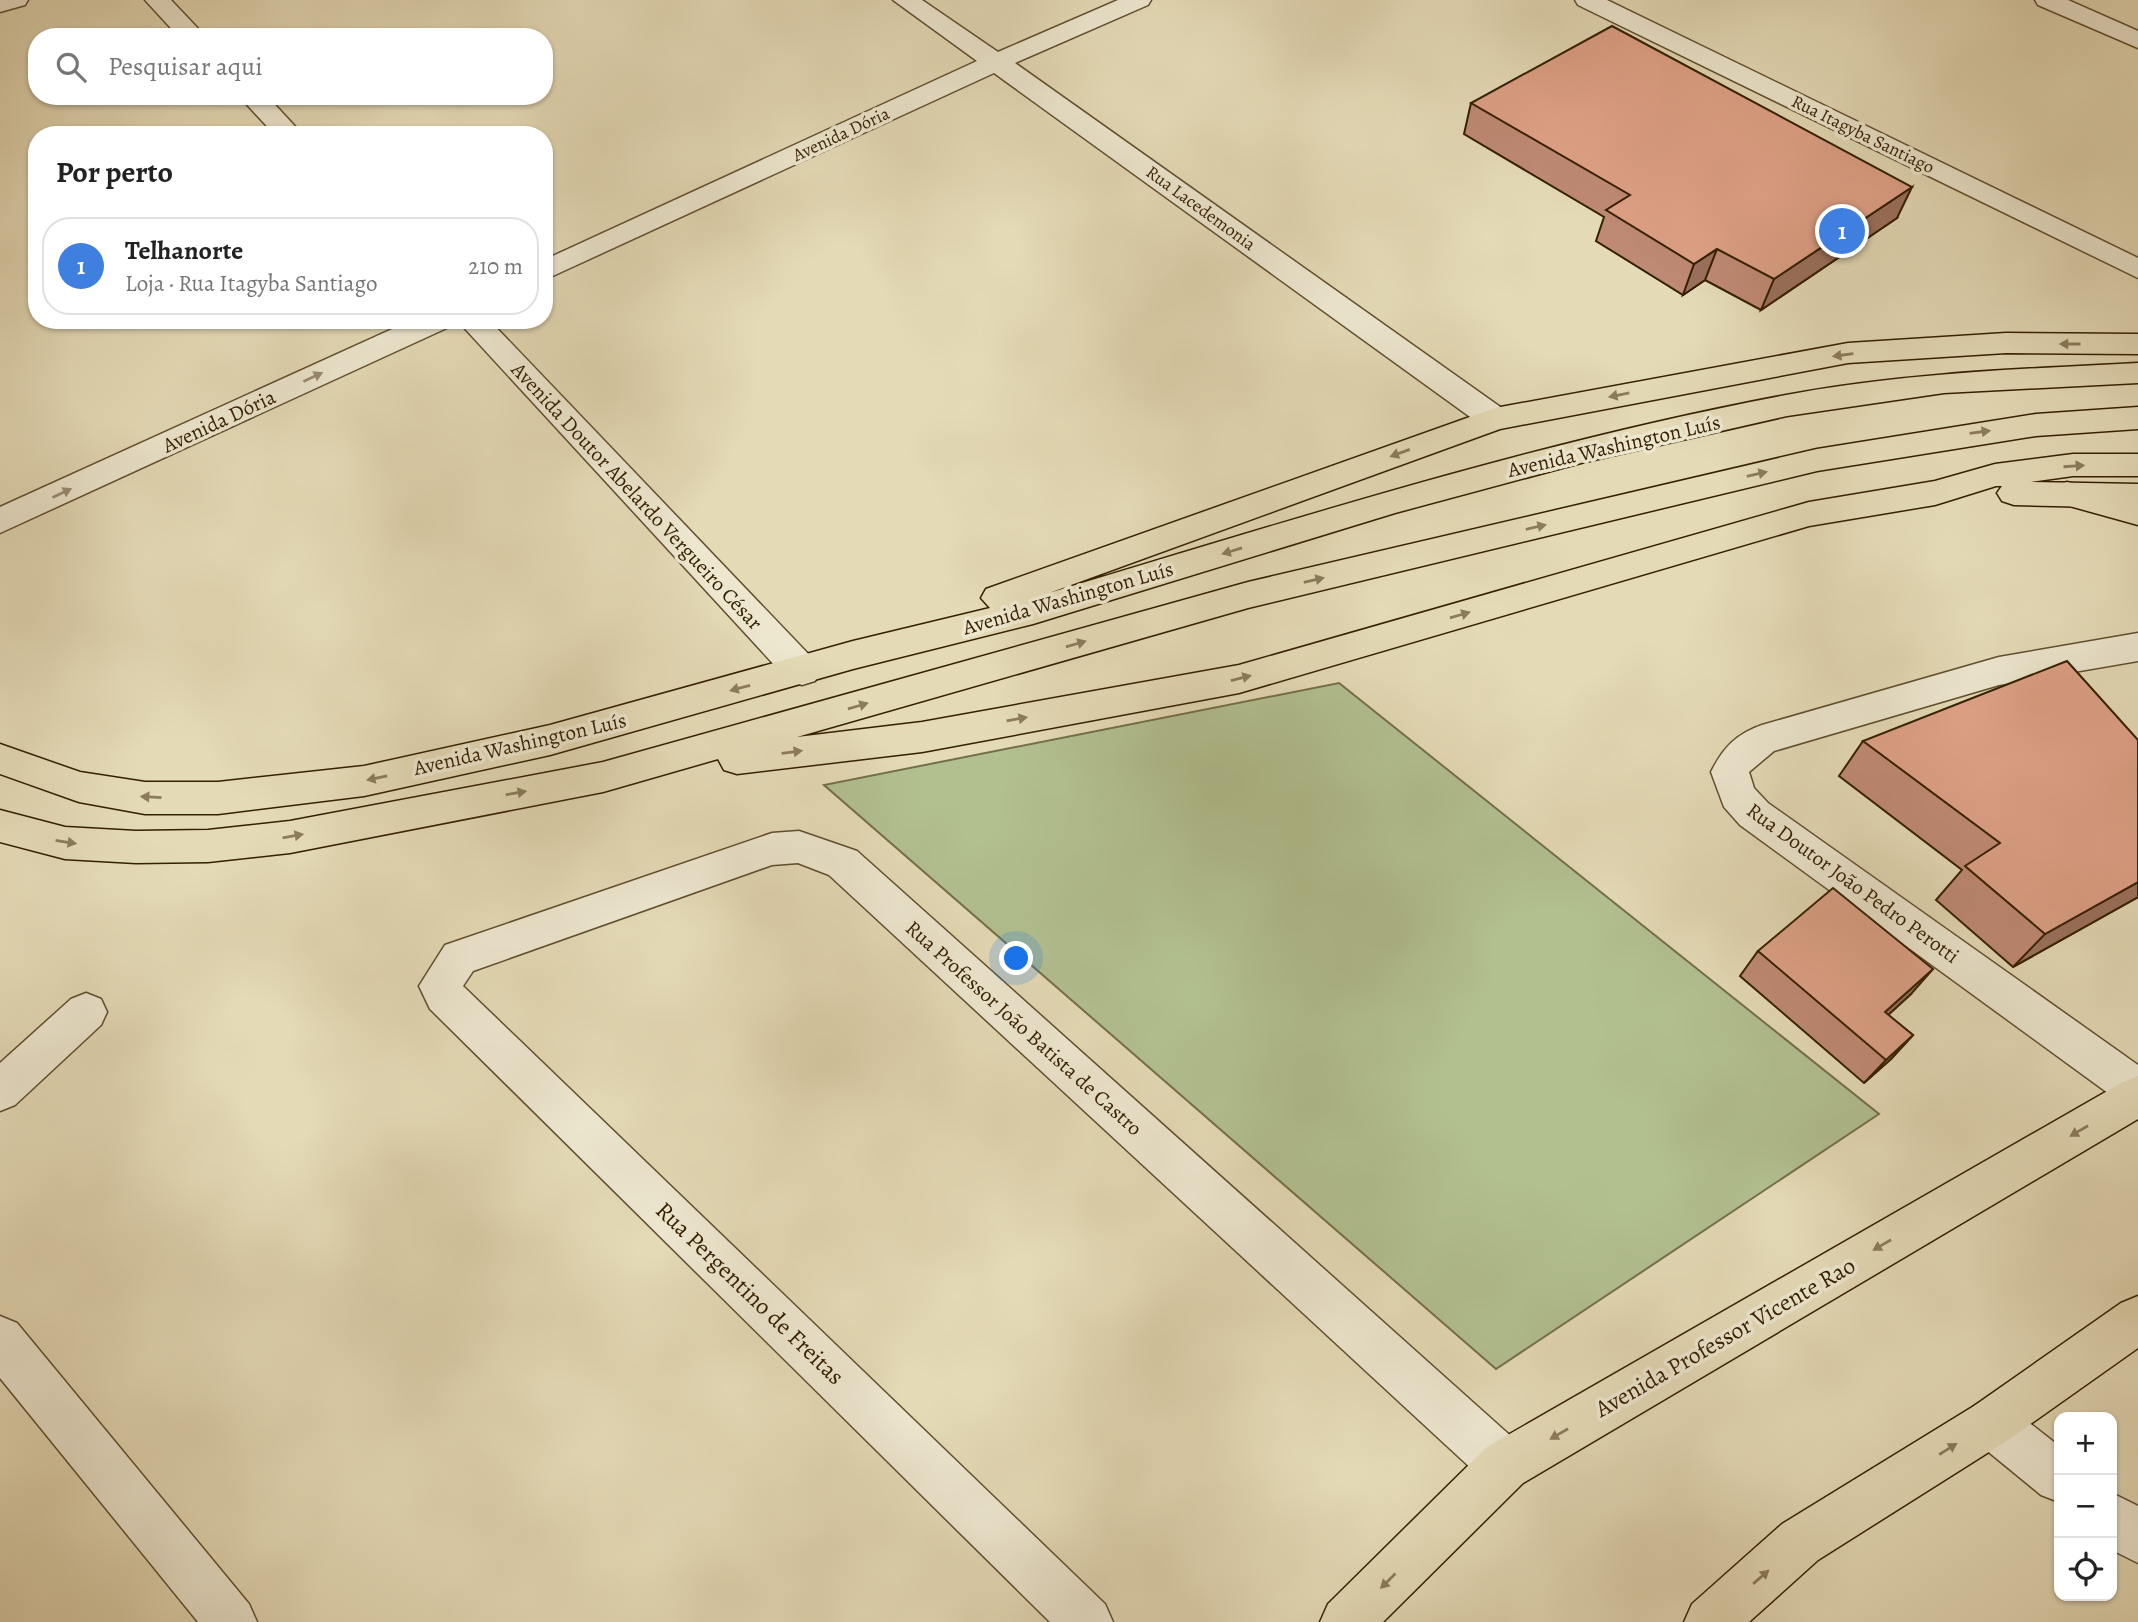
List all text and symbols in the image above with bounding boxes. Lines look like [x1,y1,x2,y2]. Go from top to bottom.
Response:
search box [28,28,553,105]
icon: search [52,48,90,86]
text: Pesquisar aqui [108,49,263,84]
street label: Rua Itagyba Santiago [1788,89,1938,179]
street label: Avenida Dória [788,101,894,167]
text: Por perto [56,152,173,192]
street label: Rua Lacedemonia [1141,160,1261,256]
pin: 1 [1819,205,1865,257]
text: Telhanorte [125,233,243,268]
text: 1 [77,251,85,282]
text: 210 m [468,251,523,282]
text: Loja · Rua Itagyba Santiago [125,268,378,299]
one-way arrow [2059,338,2081,350]
one-way arrow [1832,349,1854,360]
street label: Avenida Doutor Abelardo Vergueiro César [505,355,769,636]
one-way arrow [303,371,323,383]
street label: Avenida Dória [157,382,280,460]
one-way arrow [1608,390,1630,401]
street label: Avenida Washington Luís [1504,408,1723,484]
one-way arrow [1970,427,1992,438]
one-way arrow [1389,448,1410,459]
one-way arrow [2063,460,2085,471]
one-way arrow [1746,469,1768,480]
one-way arrow [52,487,72,499]
one-way arrow [1525,521,1547,532]
one-way arrow [1221,546,1242,556]
street label: Avenida Washington Luís [959,555,1176,642]
one-way arrow [1303,574,1325,585]
one-way arrow [1449,610,1470,620]
one-way arrow [1066,638,1087,648]
one-way arrow [1230,672,1252,683]
one-way arrow [729,683,751,694]
one-way arrow [847,700,868,710]
street label: Avenida Washington Luís [410,706,629,782]
one-way arrow [1006,714,1028,725]
one-way arrow [782,747,804,758]
one-way arrow [366,773,388,784]
one-way arrow [505,788,527,799]
one-way arrow [139,791,161,802]
street label: Rua Doutor João Pedro Perotti [1741,796,1965,970]
one-way arrow [282,830,304,841]
one-way arrow [55,836,77,847]
street label: Rua Professor João Batista de Castro [900,914,1148,1142]
your location [999,941,1033,975]
one-way arrow [2069,1125,2089,1137]
street label: Rua Pergentino de Freitas [649,1194,851,1392]
one-way arrow [1873,1239,1892,1251]
street label: Avenida Professor Vicente Rao [1588,1249,1861,1425]
map controls [2054,1412,2117,1601]
button: + [2054,1412,2117,1475]
one-way arrow [1549,1427,1568,1440]
one-way arrow [1939,1443,1958,1456]
button: − [2054,1475,2117,1538]
button: locate [2054,1538,2117,1601]
one-way arrow [1752,1569,1770,1585]
one-way arrow [1379,1573,1396,1590]

